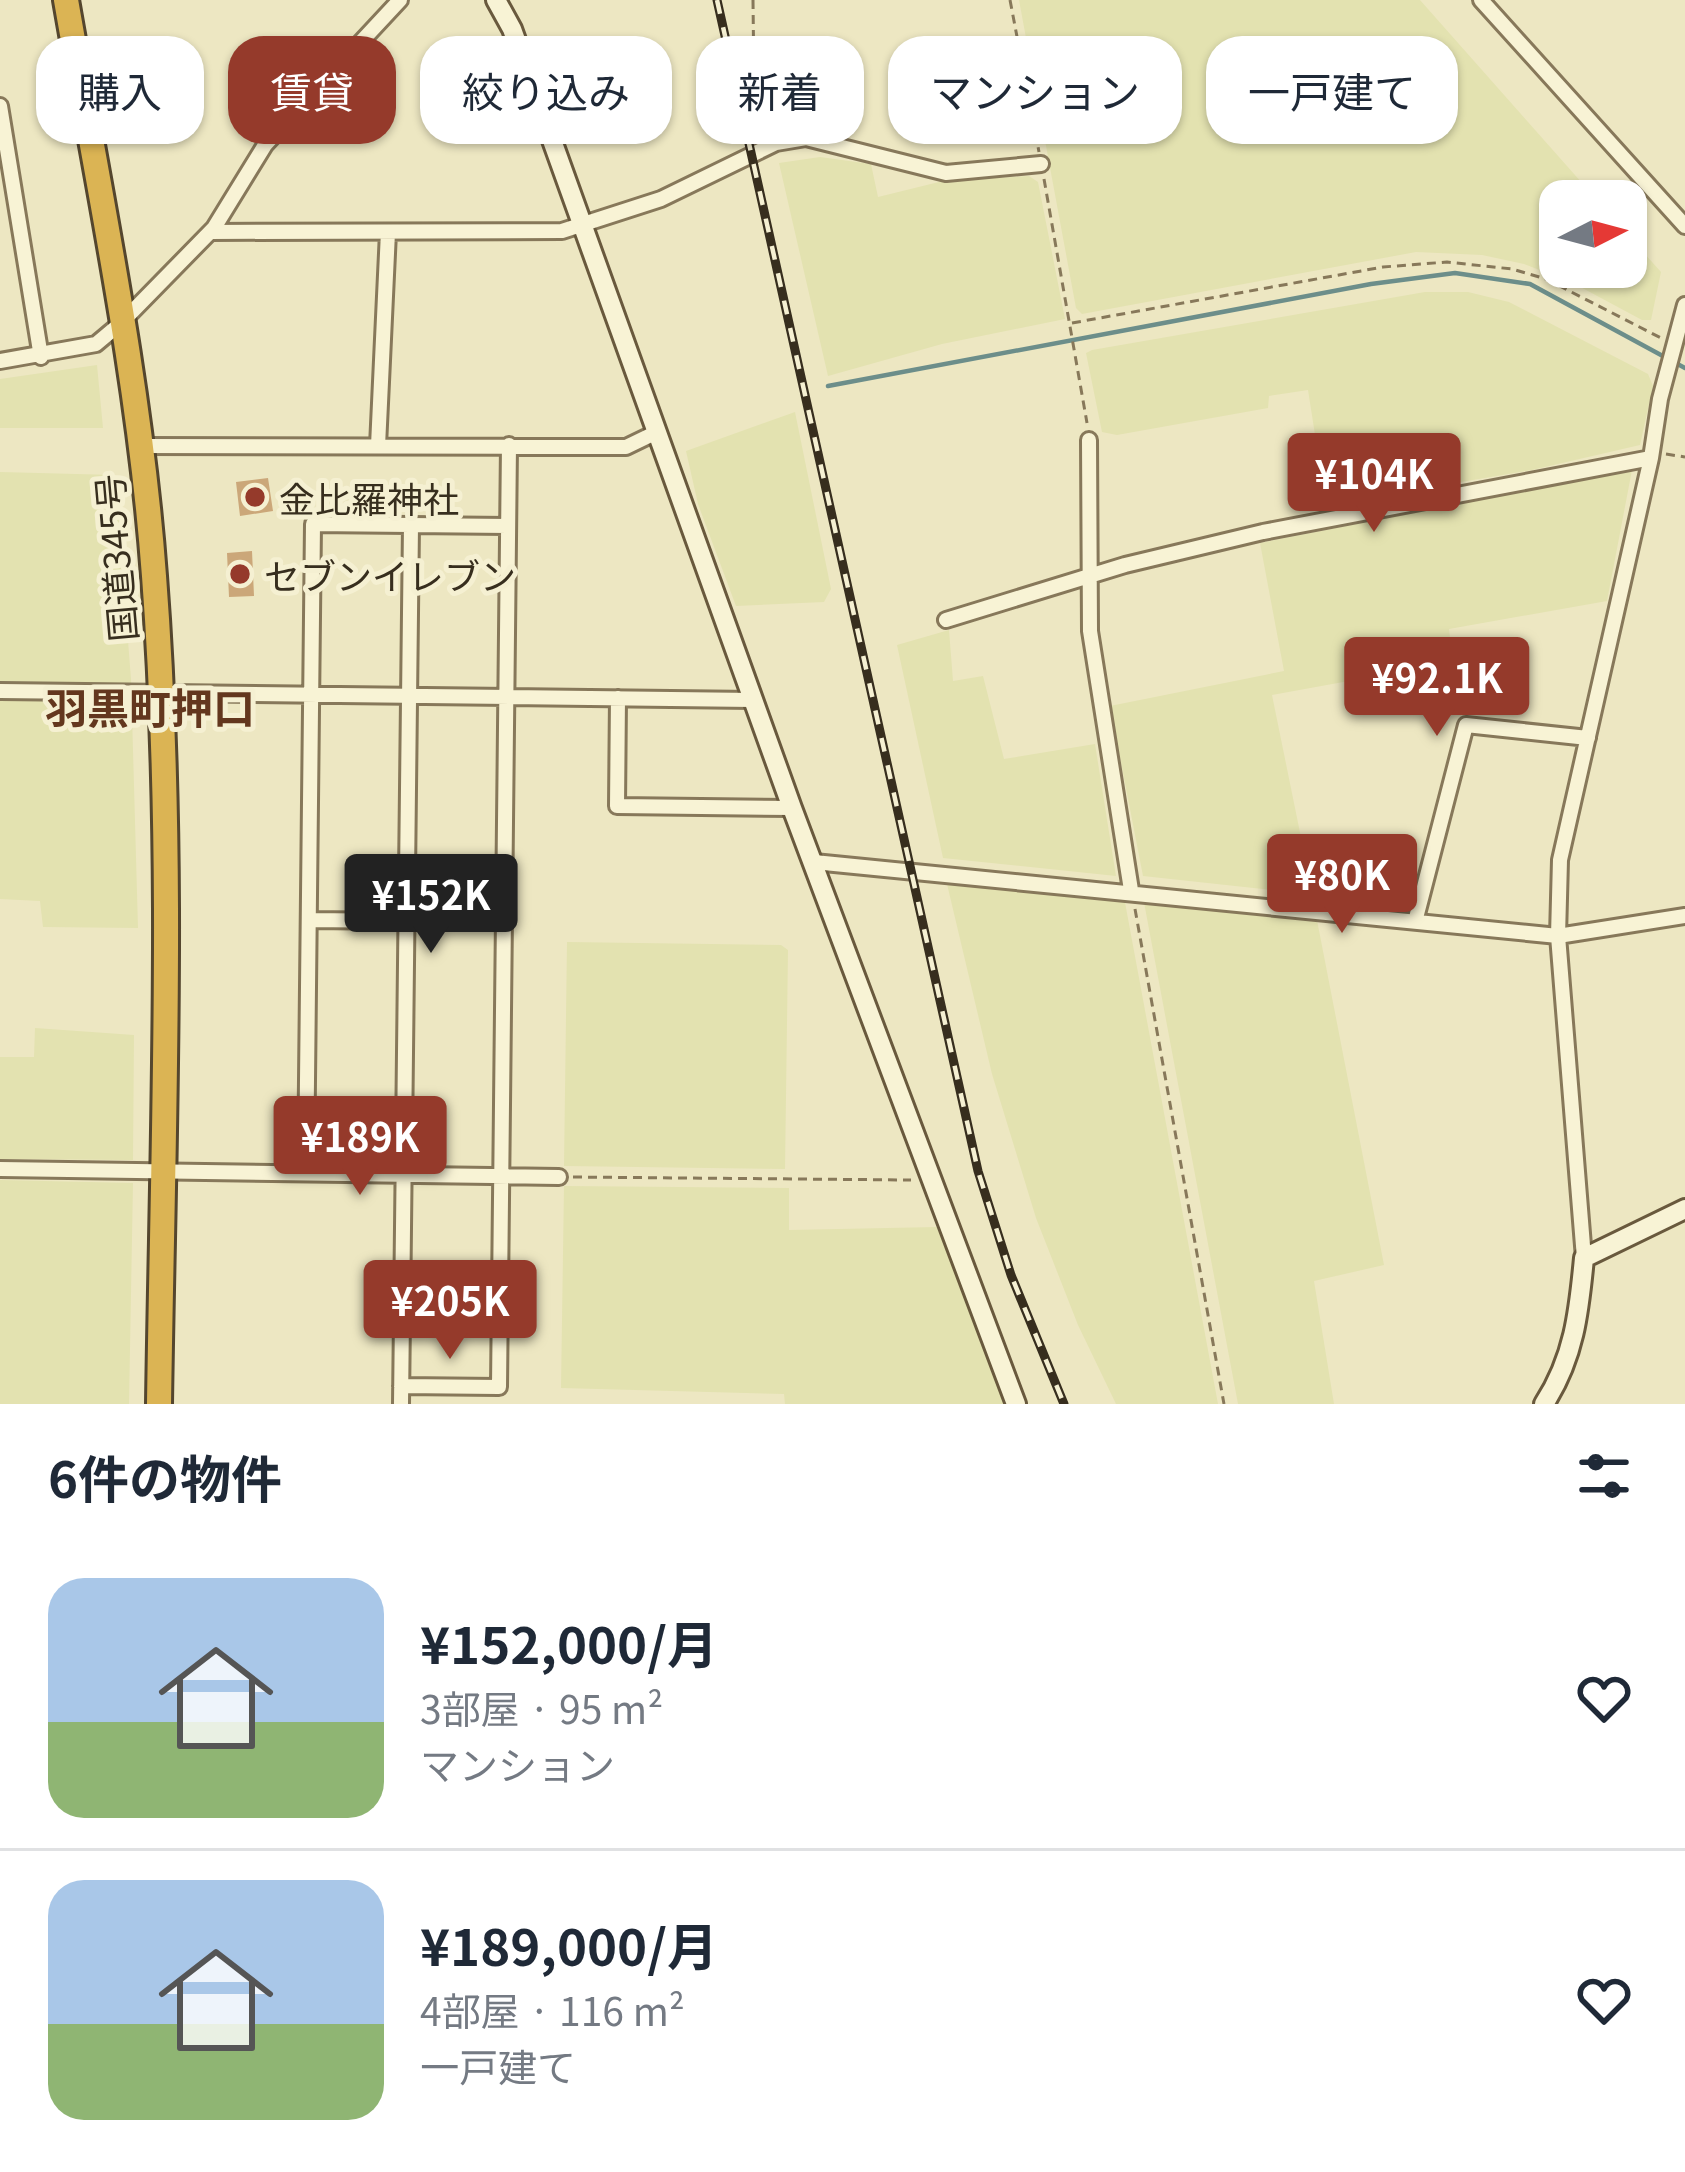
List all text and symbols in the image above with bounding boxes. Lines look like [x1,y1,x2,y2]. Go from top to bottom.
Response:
chip: 購入 [36,36,204,144]
chip: 賃貸 [228,36,396,144]
chip: 絞り込み [420,36,672,144]
chip: 新着 [696,36,864,144]
chip: マンション [888,36,1182,144]
chip: 一戸建て [1206,36,1458,144]
north arrow [1539,180,1647,288]
map controls [1539,180,1647,288]
pin: ¥104K [1290,433,1458,535]
text: ¥104K [1315,444,1433,500]
place label: 金比羅神社 [279,471,459,523]
street label: 国道345号 [81,472,147,644]
marker: 金比羅神社 [242,484,268,510]
place label: セブンイレブン [264,548,516,600]
marker: セブンイレブン [227,561,253,587]
pin: ¥92.1K [1339,637,1535,739]
text: ¥92.1K [1371,648,1503,704]
district label: 羽黒町押口 [45,675,255,736]
pin: ¥80K [1271,834,1413,936]
text: ¥80K [1294,845,1390,901]
pin: ¥152K [347,854,515,956]
text: ¥152K [372,865,490,921]
pin: ¥189K [276,1096,444,1198]
text: ¥189K [301,1107,419,1163]
pin: ¥205K [366,1260,534,1362]
text: ¥205K [391,1271,509,1327]
text: 6件の物件 [48,1439,282,1513]
icon: filters [1571,1443,1637,1509]
text: ¥152,000/月 [420,1605,718,1679]
icon: home [144,1626,288,1770]
icon: heart [1571,1665,1637,1731]
text: 3部屋 · 95 m² [420,1679,663,1735]
text: マンション [420,1735,615,1791]
text: ¥189,000/月 [420,1907,718,1981]
icon: home [144,1928,288,2072]
icon: heart [1571,1967,1637,2033]
text: 4部屋 · 116 m² [420,1981,685,2037]
text: 一戸建て [420,2037,576,2093]

